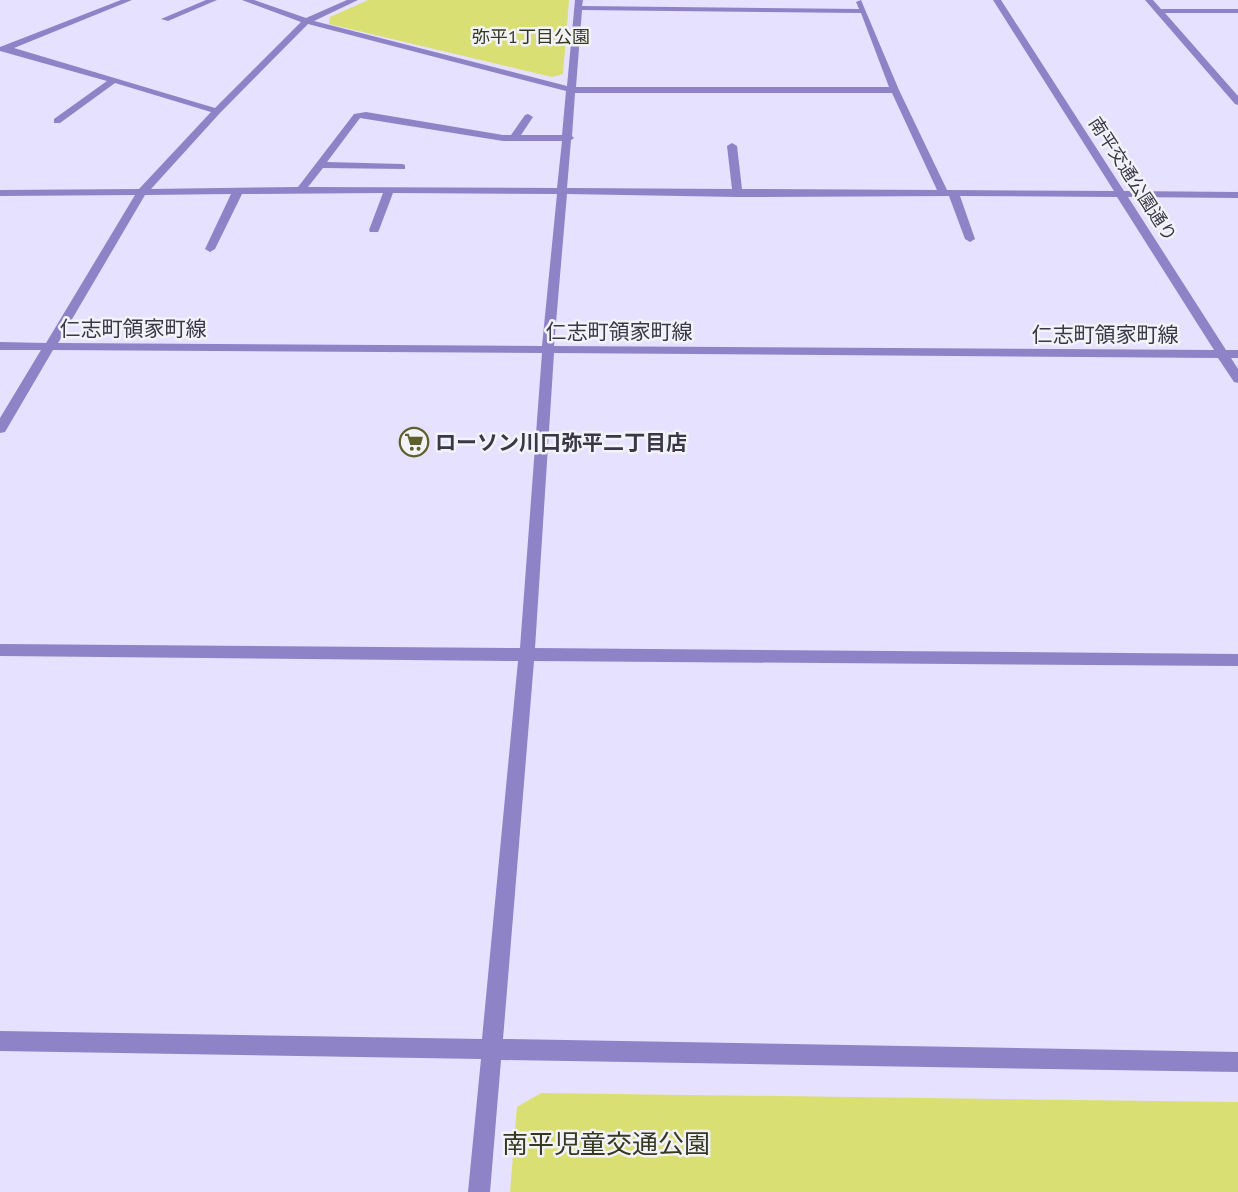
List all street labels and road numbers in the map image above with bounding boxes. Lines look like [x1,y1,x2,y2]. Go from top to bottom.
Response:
street label: 南平交通公園通り [1084,112,1182,246]
street label: 仁志町領家町線 [60,315,207,342]
street label: 仁志町領家町線 [546,318,693,345]
street label: 仁志町領家町線 [1032,321,1179,348]

